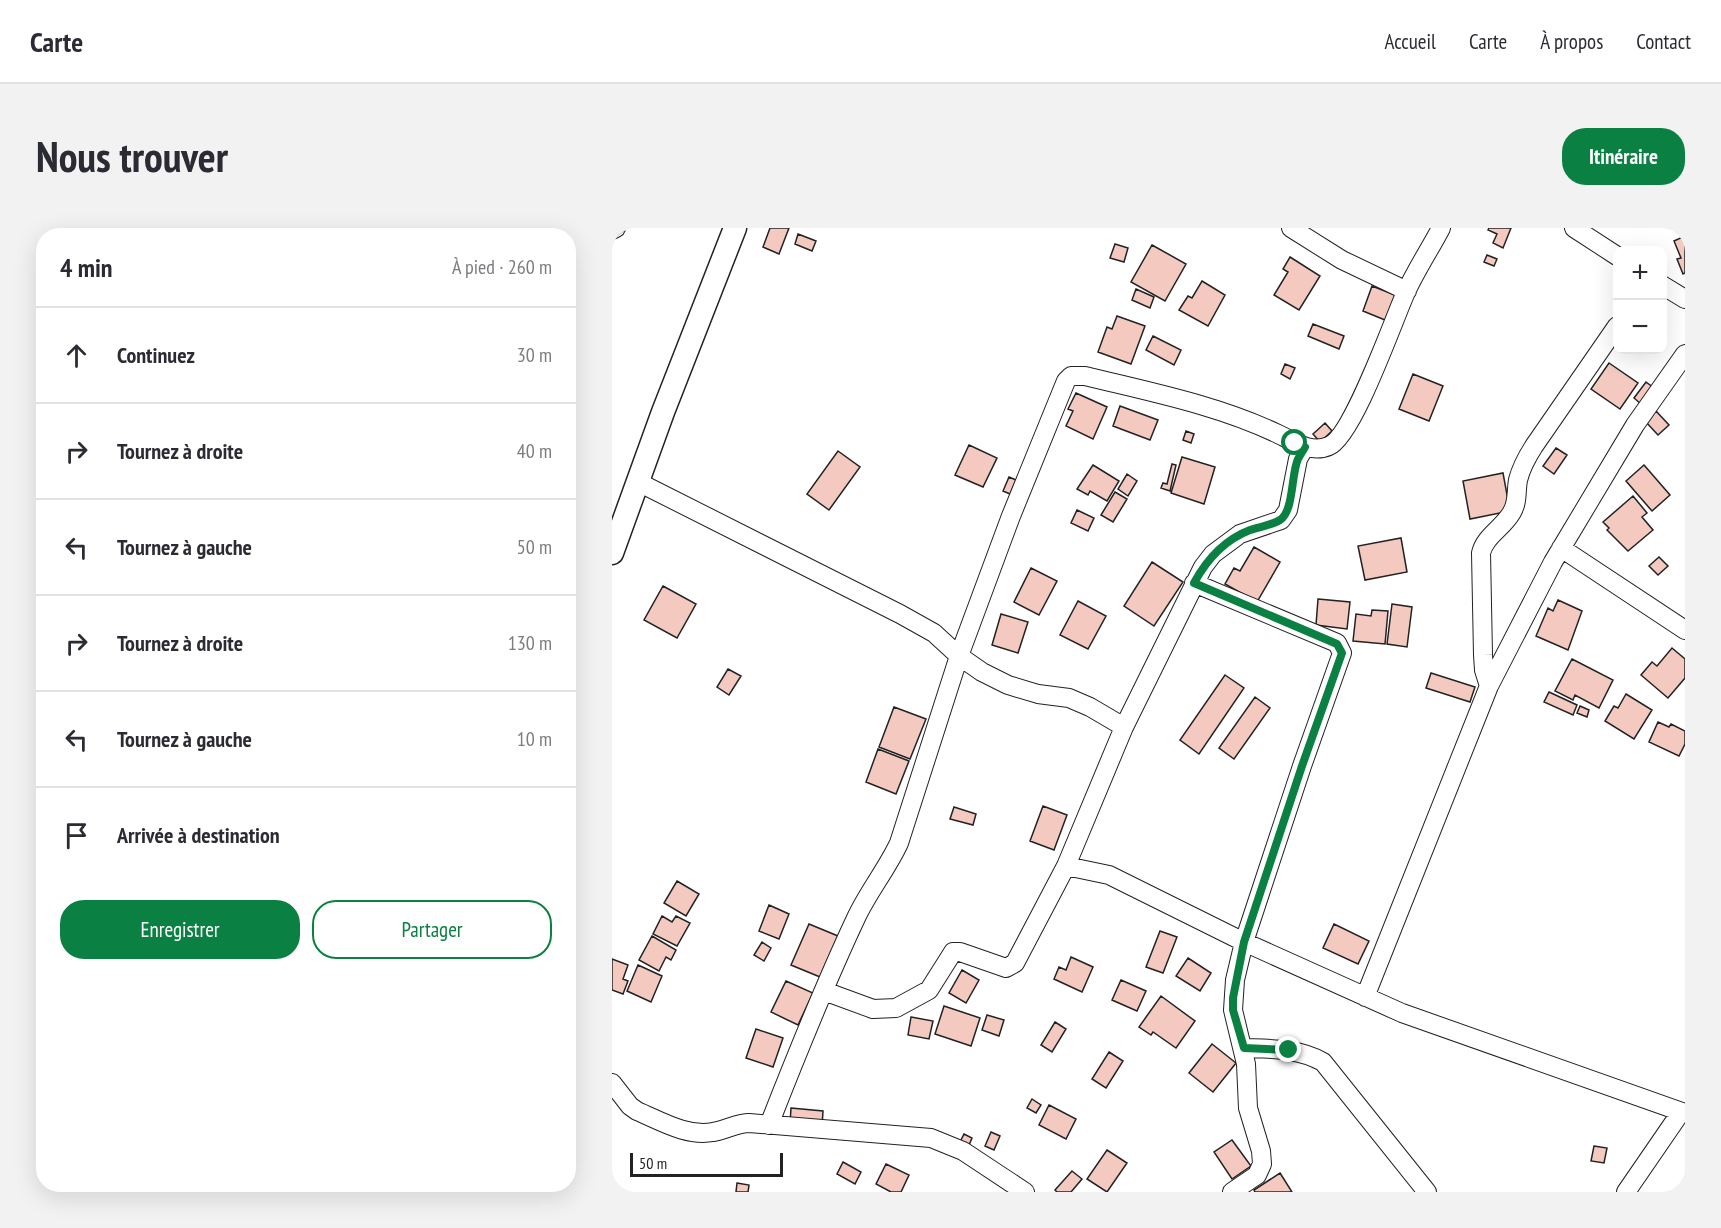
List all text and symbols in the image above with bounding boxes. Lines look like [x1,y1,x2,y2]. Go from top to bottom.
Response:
text: Carte [30,23,83,60]
text: Accueil [1384,28,1436,55]
text: Carte [1469,28,1507,55]
text: À propos [1540,28,1603,55]
text: Contact [1636,28,1691,55]
button: Itinéraire [1562,128,1685,185]
text: Nous trouver [36,129,228,184]
map controls [1613,246,1667,354]
button: + [1613,246,1667,300]
text: 4 min [60,251,113,284]
text: À pied · 260 m [452,254,552,280]
button: − [1613,300,1667,354]
icon: ahead [60,339,93,372]
text: Continuez [117,341,195,369]
text: 30 m [517,342,552,368]
route start [1281,429,1307,455]
icon: right [60,435,93,468]
text: Tournez à droite [117,437,243,465]
text: 40 m [517,438,552,464]
icon: left [60,531,93,564]
text: Tournez à gauche [117,533,252,561]
text: 50 m [517,534,552,560]
icon: right [60,627,93,660]
text: Tournez à droite [117,629,243,657]
text: 130 m [508,630,552,656]
icon: left [60,723,93,756]
text: Tournez à gauche [117,725,252,753]
text: 10 m [517,726,552,752]
icon: arrive [60,819,93,852]
text: Arrivée à destination [117,821,280,849]
button: Enregistrer [60,900,300,959]
button: Partager [312,900,552,959]
route end [1275,1036,1301,1062]
scale bar [630,1150,783,1178]
text: 50 m [639,1153,667,1173]

